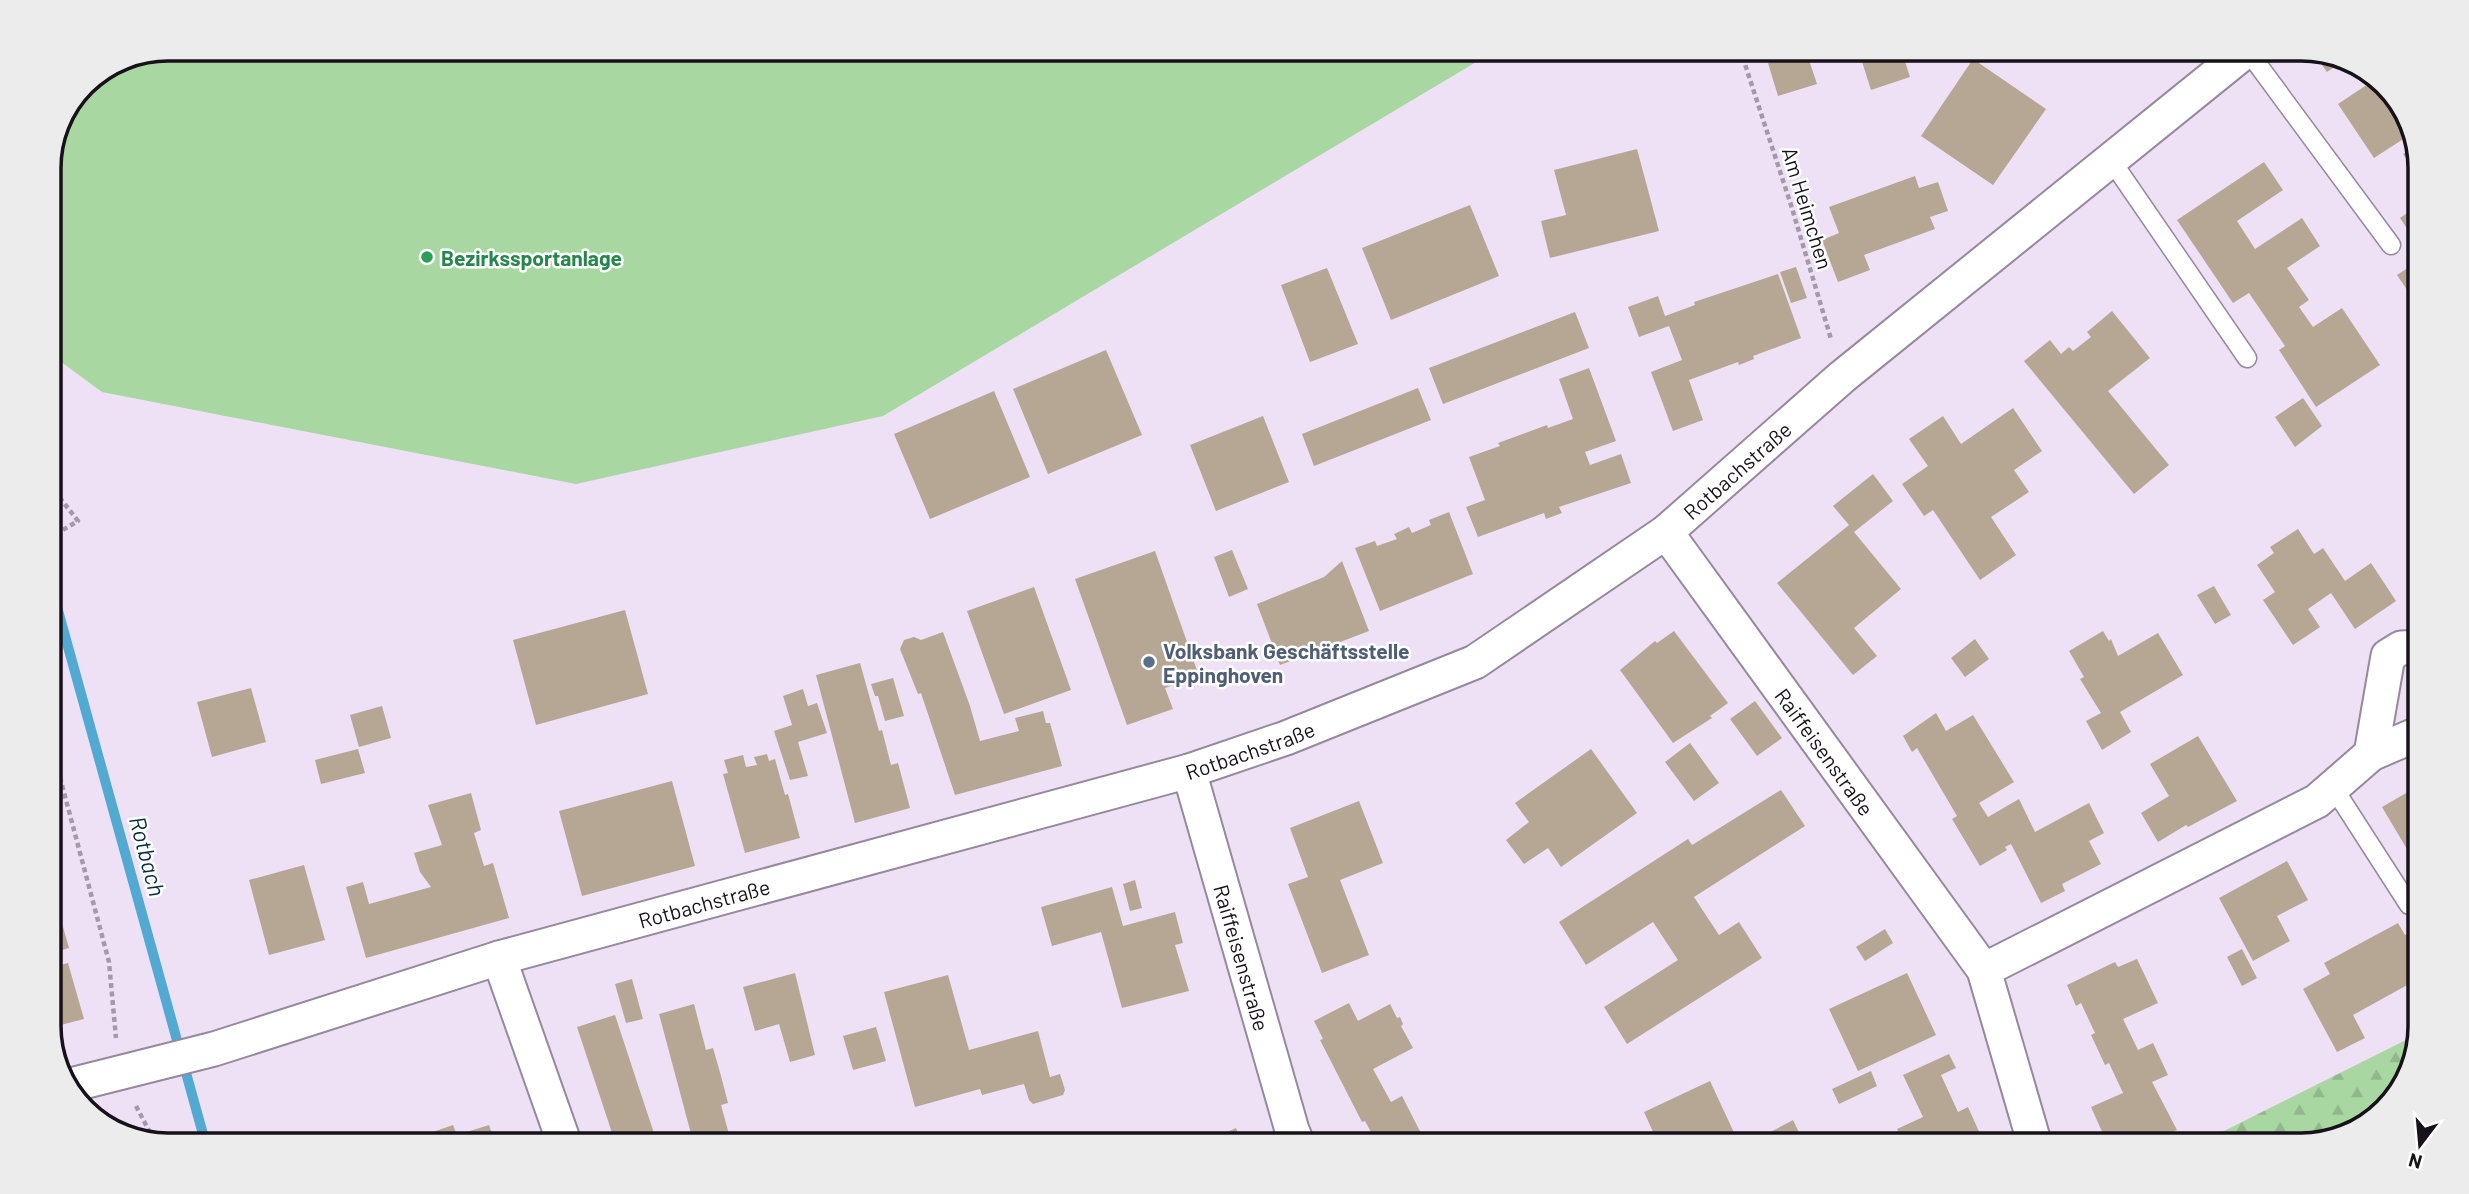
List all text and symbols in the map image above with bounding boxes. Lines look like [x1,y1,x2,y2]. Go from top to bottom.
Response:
street label: Am Heimchen [1778,144,1838,272]
place label: Bezirkssportanlage [441,245,622,270]
marker: Bezirkssportanlage [419,249,435,265]
street label: Rotbachstraße [1678,416,1796,524]
place label: Volksbank Geschäftsstelle Eppinghoven [1163,638,1410,687]
marker: Volksbank Geschäftsstelle Eppinghoven [1141,654,1157,670]
street label: Raiffeisenstraße [1771,683,1880,820]
street label: Rotbachstraße [1182,715,1318,784]
water label: Rotbach [124,813,172,899]
street label: Rotbachstraße [635,873,772,932]
street label: Raiffeisenstraße [1210,881,1275,1034]
north arrow [2385,1110,2455,1180]
text: N [2406,1149,2424,1175]

